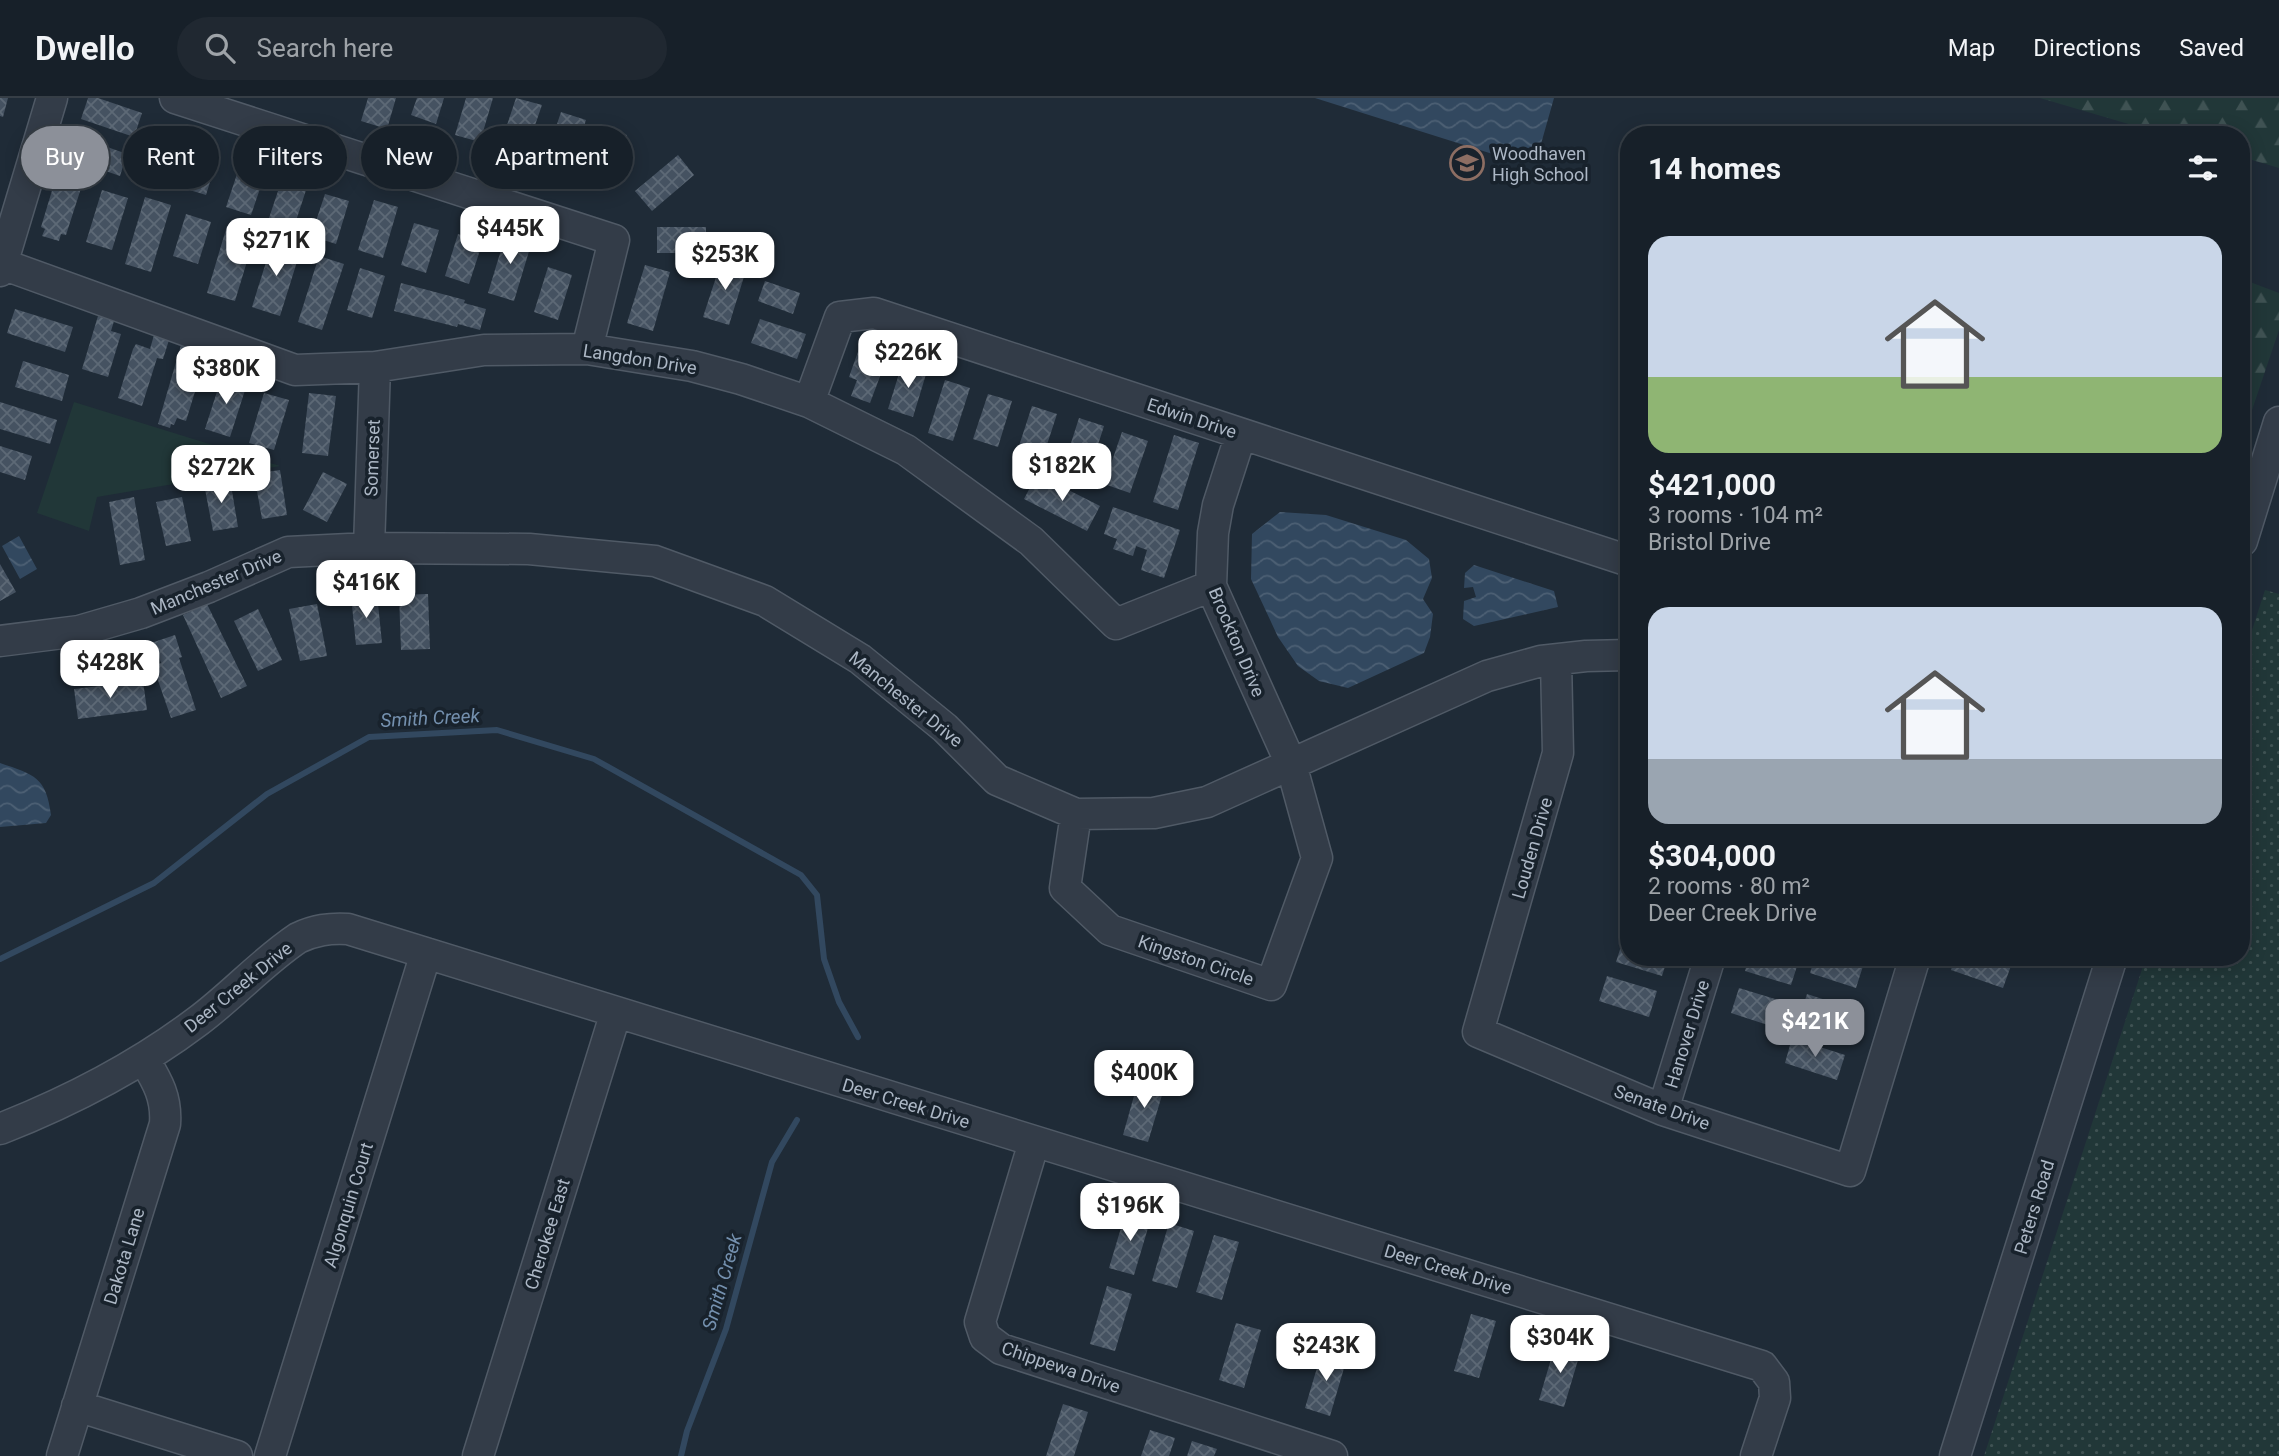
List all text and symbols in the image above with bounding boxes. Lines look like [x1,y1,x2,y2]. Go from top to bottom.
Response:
search box [177,17,667,80]
text: Dwello [35,29,135,68]
icon: search [201,29,239,67]
text: Search here [257,33,393,63]
text: Map [1948,34,1995,62]
text: Directions [2033,34,2141,62]
text: Saved [2179,34,2244,62]
chip: Buy [21,126,109,189]
chip: Rent [123,126,219,189]
chip: Filters [233,126,347,189]
chip: New [361,126,457,189]
chip: Apartment [471,126,633,189]
place label: Woodhaven High School [1492,143,1589,185]
school or university icon: Woodhaven High School [1448,144,1486,182]
icon: filters [2184,149,2222,187]
text: 14 homes [1648,151,1781,186]
pin: $445K [461,206,559,266]
text: $445K [476,215,544,242]
pin: $271K [227,218,325,278]
text: $271K [242,227,310,254]
pin: $253K [676,232,774,292]
text: $253K [691,241,759,268]
icon: home [1872,281,1998,407]
pin: $226K [859,330,957,390]
text: $226K [874,339,942,366]
street label: Langdon Drive [582,340,698,378]
pin: $380K [177,346,275,406]
text: $380K [192,355,260,382]
street label: Edwin Drive [1145,394,1239,442]
street label: Somerset [360,419,384,497]
pin: $182K [1013,444,1111,503]
pin: $272K [172,446,270,505]
text: $182K [1028,452,1096,479]
text: $272K [187,454,255,481]
text: $421,000 [1648,467,1776,502]
text: 3 rooms · 104 m² [1648,502,1823,529]
text: Bristol Drive [1648,529,1771,556]
street label: Manchester Drive [147,545,285,619]
pin: $416K [317,560,415,620]
text: $416K [332,569,400,596]
street label: Brockton Drive [1205,584,1269,700]
pin: $428K [61,640,159,700]
street label: Manchester Drive [845,647,967,751]
text: $428K [76,649,144,676]
icon: home [1872,652,1998,778]
water label: Smith Creek [380,704,481,732]
street label: Louden Drive [1508,795,1556,901]
text: $304,000 [1648,838,1776,873]
text: 2 rooms · 80 m² [1648,873,1810,900]
text: Deer Creek Drive [1648,900,1817,927]
street label: Kingston Circle [1135,930,1257,990]
street label: Deer Creek Drive [180,937,296,1037]
street label: Hanover Drive [1661,977,1713,1091]
pin: $421K [1766,1000,1864,1059]
text: $421K [1781,1008,1849,1035]
pin: $400K [1095,1051,1193,1110]
text: $400K [1110,1059,1178,1086]
street label: Deer Creek Drive [840,1074,972,1132]
street label: Senate Drive [1611,1080,1713,1134]
street label: Algonquin Court [319,1140,377,1270]
street label: Peters Road [2010,1157,2058,1257]
street label: Cherokee East [520,1176,574,1292]
pin: $196K [1081,1184,1179,1243]
text: $196K [1096,1192,1164,1219]
street label: Dakota Lane [99,1205,149,1307]
water label: Smith Creek [697,1230,747,1333]
street label: Deer Creek Drive [1382,1240,1514,1298]
pin: $304K [1511,1316,1609,1375]
pin: $243K [1277,1324,1375,1383]
text: $304K [1526,1324,1594,1351]
text: $243K [1292,1332,1360,1359]
street label: Chippewa Drive [999,1337,1123,1397]

